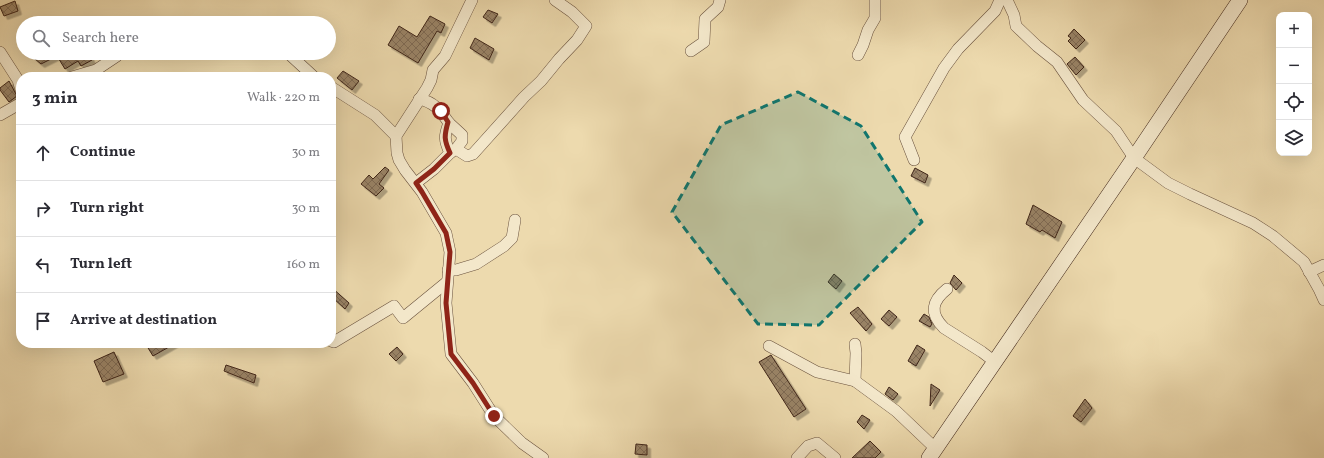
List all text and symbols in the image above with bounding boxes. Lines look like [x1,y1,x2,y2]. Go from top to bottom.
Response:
map controls [1276,12,1312,156]
button: + [1276,12,1312,48]
search box [16,16,336,60]
icon: search [30,27,52,49]
text: Search here [62,28,139,49]
button: − [1276,48,1312,84]
button: locate [1276,84,1312,120]
text: 3 min [32,87,78,110]
text: Walk · 220 m [247,89,320,107]
route start [432,102,450,120]
button: layers [1276,120,1312,156]
icon: ahead [32,142,54,164]
text: Continue [70,142,135,163]
text: 30 m [292,144,320,162]
icon: right [32,198,54,220]
text: Turn right [70,198,144,219]
text: 30 m [292,200,320,218]
icon: left [32,254,54,276]
text: Turn left [70,254,132,275]
text: 160 m [286,256,320,274]
icon: arrive [32,310,54,332]
text: Arrive at destination [70,310,217,331]
route end [485,407,503,425]

